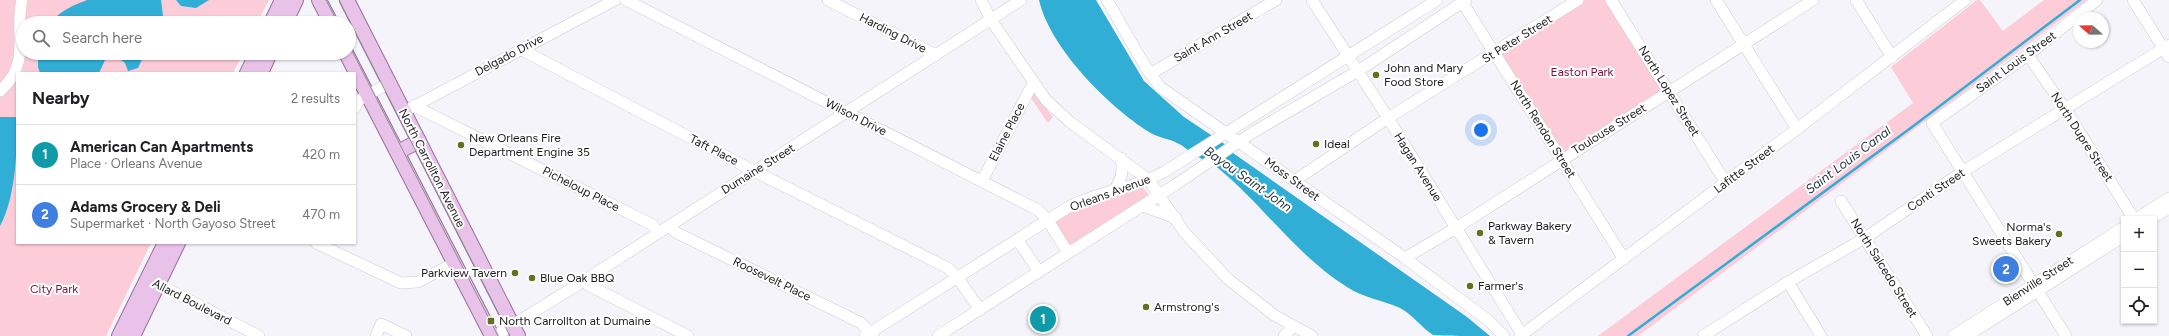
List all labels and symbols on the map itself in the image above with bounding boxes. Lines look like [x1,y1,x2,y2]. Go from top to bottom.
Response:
street label: Saint Ann Street [1171,9,1255,65]
street label: Harding Drive [857,10,929,56]
street label: St Peter Street [1479,12,1555,66]
north arrow [2073,12,2109,48]
street label: Saint Louis Street [1973,28,2059,96]
street label: Delgado Drive [472,31,546,79]
street label: North Lopez Street [1636,43,1703,139]
place label: John and Mary Food Store [1384,61,1464,89]
park label: Easton Park [1551,65,1614,79]
marker: John and Mary Food Store [1371,70,1381,80]
street label: North Rendon Street [1507,78,1579,181]
street label: North Dupre Street [2048,90,2116,185]
street label: Wilson Drive [823,96,889,139]
street label: Elaine Place [986,100,1028,164]
street label: Toulouse Street [1569,100,1649,157]
street label: North Carrollton Avenue [396,106,468,230]
your location [1471,120,1491,140]
water label: Saint Louis Canal [1802,123,1894,197]
street label: Hagan Avenue [1391,130,1445,204]
place label: New Orleans Fire Department Engine 35 [469,131,590,159]
street label: Taft Place [687,132,741,168]
place label: Ideal [1324,137,1350,151]
marker: Ideal [1311,139,1321,149]
marker: New Orleans Fire Department Engine 35 [456,140,466,150]
street label: Dumaine Street [719,141,798,197]
street label: Lafitte Street [1711,142,1777,196]
water label: Bayou Saint John [1201,143,1295,215]
street label: Moss Street [1262,154,1323,204]
street label: Picheloup Place [540,164,622,215]
street label: Conti Street [1905,165,1968,214]
street label: Orleans Avenue [1068,172,1153,214]
street label: North Salcedo Street [1848,216,1920,321]
place label: Parkway Bakery & Tavern [1488,219,1572,247]
place label: Norma's Sweets Bakery [1972,220,2052,248]
marker: Parkway Bakery & Tavern [1475,228,1485,238]
marker: Norma's Sweets Bakery [2054,229,2064,239]
street label: Bienville Street [2000,253,2076,309]
street label: Roosevelt Place [731,254,814,304]
pin: 2 [1993,254,2019,284]
place label: Parkview Tavern [421,266,507,280]
marker: Parkview Tavern [510,268,520,278]
place label: Blue Oak BBQ [540,271,614,285]
marker: Blue Oak BBQ [527,273,537,283]
street label: Allard Boulevard [150,276,234,328]
place label: Farmer's [1478,279,1524,293]
marker: Farmer's [1465,281,1475,291]
park label: City Park [30,282,78,296]
place label: Armstrong's [1154,300,1220,314]
marker: Armstrong's [1141,302,1151,312]
pin: 1 [1030,304,1056,334]
place label: North Carrollton at Dumaine [499,314,651,328]
marker: North Carrollton at Dumaine [486,316,496,326]

